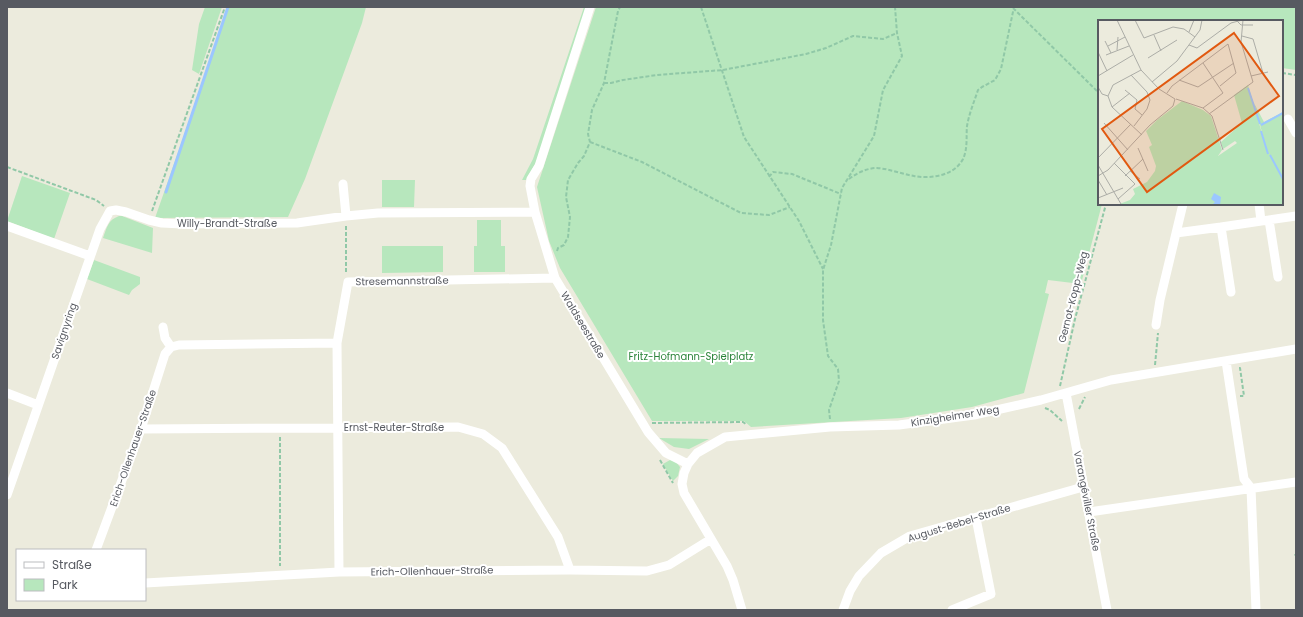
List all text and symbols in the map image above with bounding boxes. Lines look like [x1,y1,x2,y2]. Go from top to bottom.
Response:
inset map [1098,20,1283,205]
street label: Willy-Brandt-Straße [177,216,277,231]
street label: Gernot-Kopp-Weg [1054,250,1092,344]
street label: Stresemannstraße [355,273,449,289]
street label: Waldseestraße [557,289,609,361]
street label: Savignyring [47,301,81,361]
park label: Fritz-Hofmann-Spielplatz [629,349,754,364]
street label: Erich-Ollenhauer-Straße [106,388,160,508]
street label: Kinzigheimer Weg [910,402,1000,430]
street label: Ernst-Reuter-Straße [344,420,444,435]
street label: Varangéviller Straße [1070,450,1104,552]
street label: August-Bebel-Straße [906,500,1012,546]
legend [16,549,146,601]
text: Straße [52,556,92,573]
street label: Erich-Ollenhauer-Straße [371,562,493,580]
text: Park [52,576,79,593]

